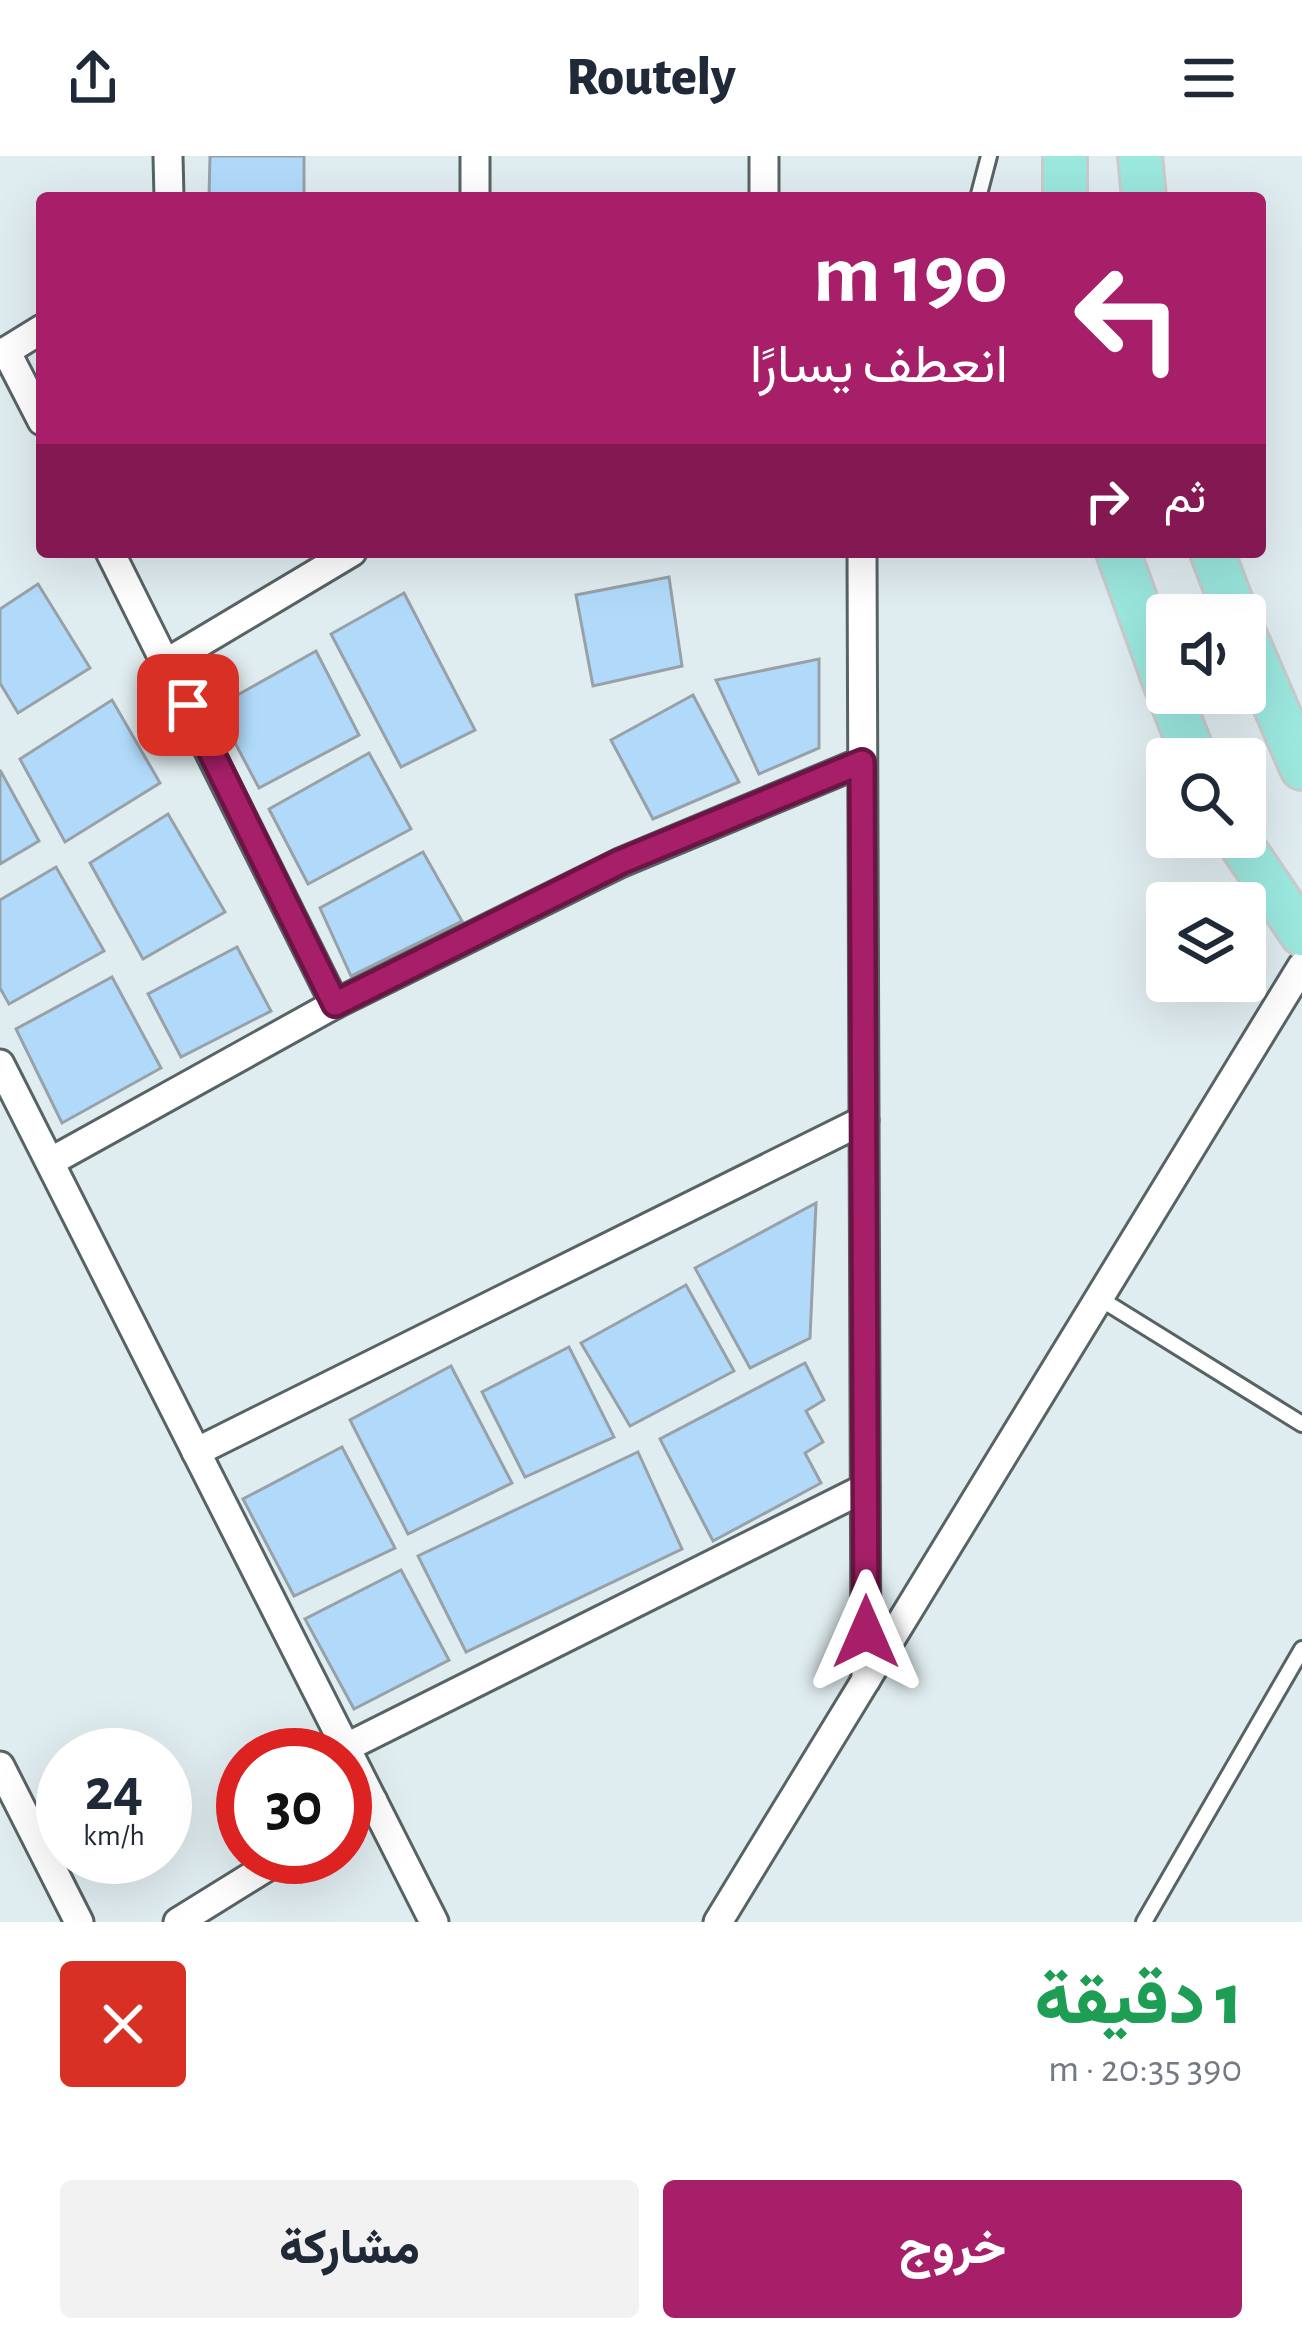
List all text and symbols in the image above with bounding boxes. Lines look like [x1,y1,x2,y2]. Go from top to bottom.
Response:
icon: share [60,45,126,111]
icon: menu [1176,45,1242,111]
text: Routely [566,51,736,105]
text: 190 m [813,234,1008,318]
icon: left [1050,240,1206,396]
text: انعطف يسارًا [750,339,1008,393]
icon: right [1074,468,1140,534]
text: ثم [1164,476,1206,521]
map controls [1146,594,1266,1002]
button: sound [1146,594,1266,714]
pin [137,654,239,756]
icon: arrive [155,672,221,738]
button: search [1146,738,1266,858]
button: layers [1146,882,1266,1002]
position arrow [803,1569,929,1695]
speed limit sign: 30 [216,1728,372,1884]
text: 24 [85,1761,143,1821]
text: km/h [83,1821,145,1851]
button: close [60,1961,186,2087]
text: 1 دقيقة [1035,1965,1242,2037]
text: 390 m · 20:35 [1048,2050,1242,2089]
button: مشاركة [60,2180,639,2318]
button: خروج [663,2180,1242,2318]

